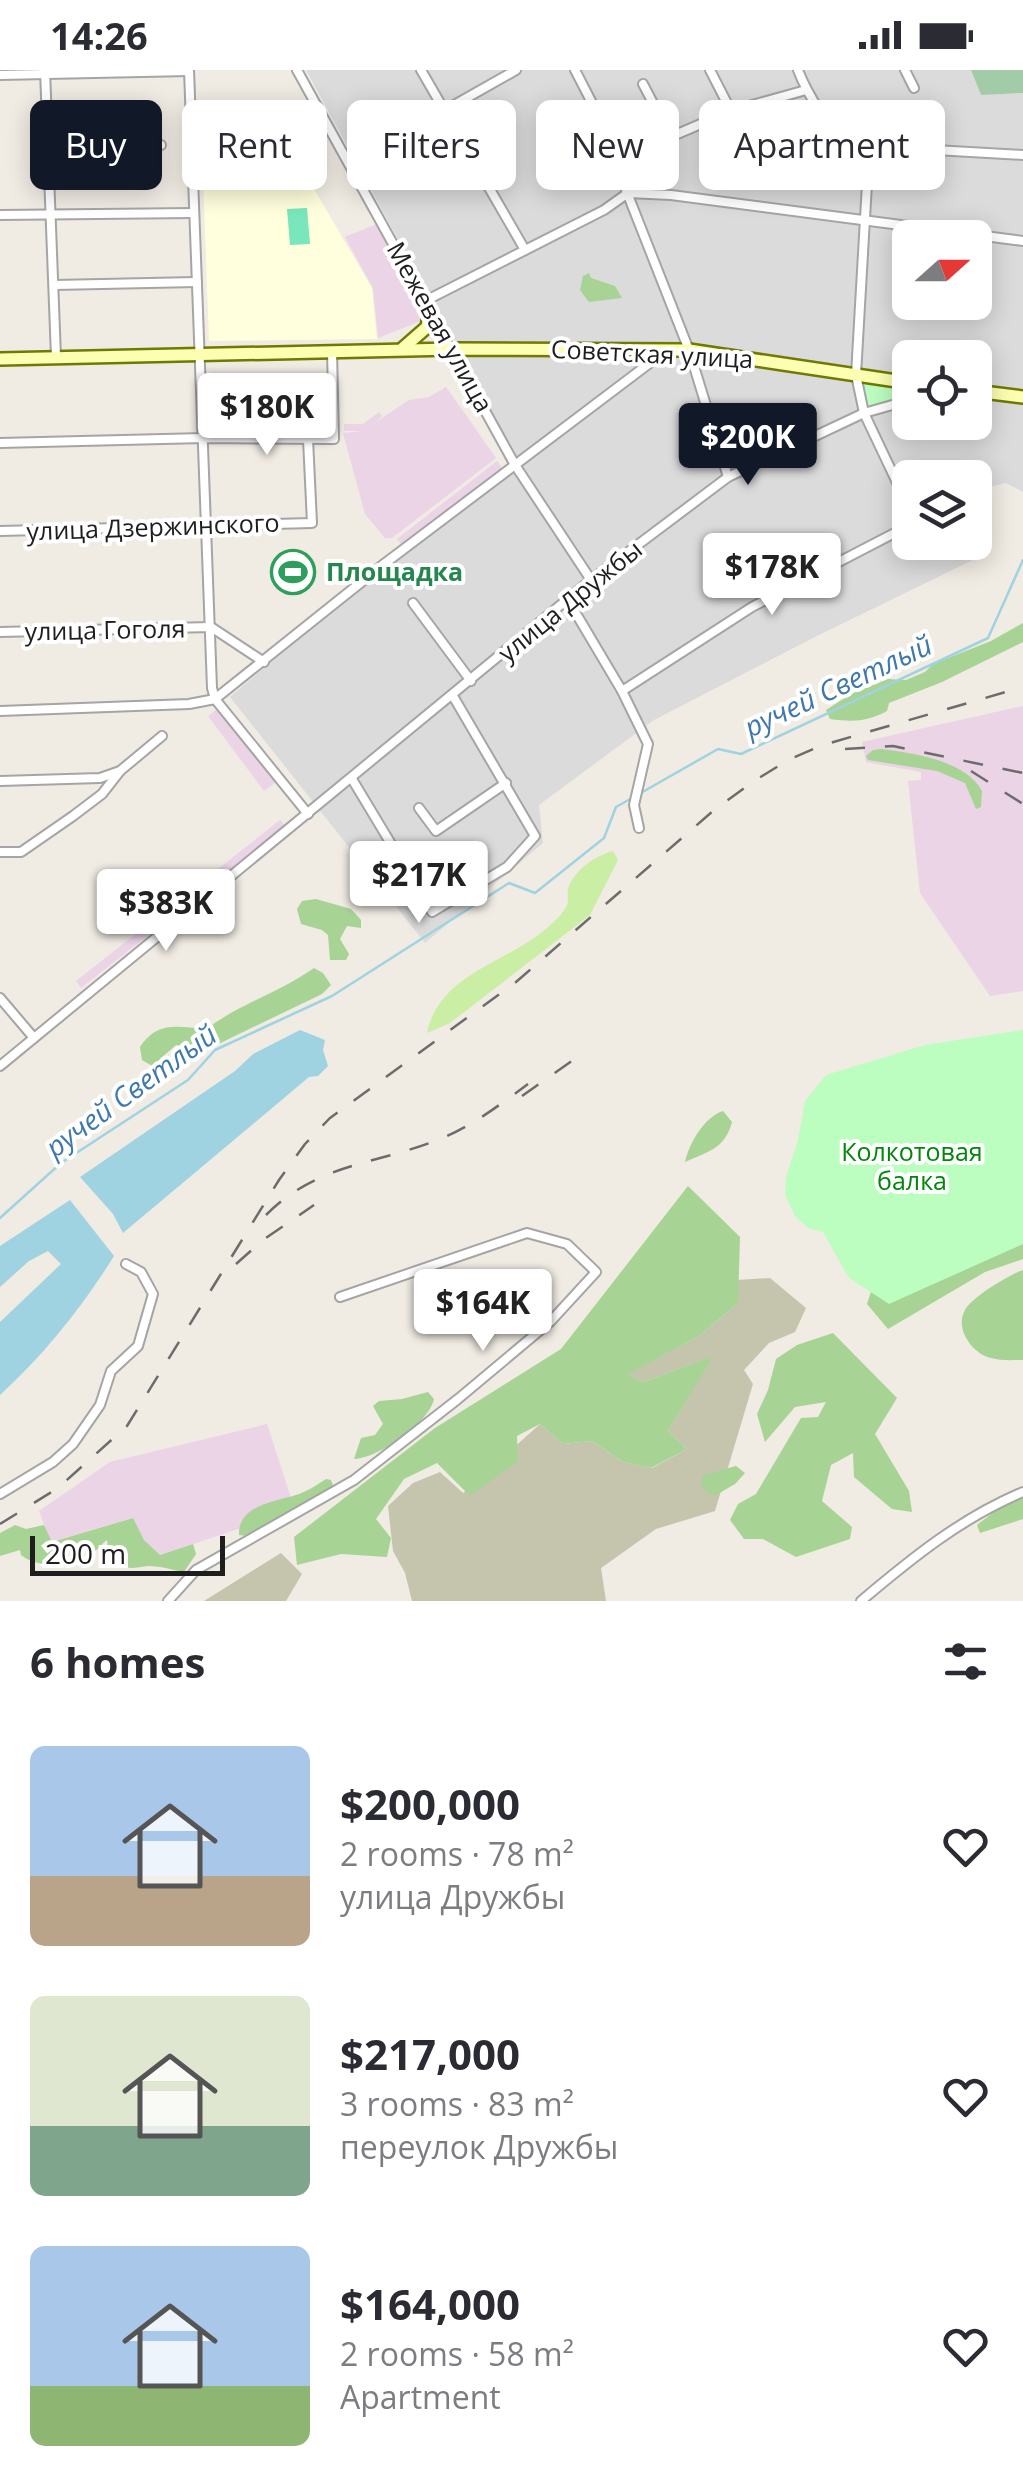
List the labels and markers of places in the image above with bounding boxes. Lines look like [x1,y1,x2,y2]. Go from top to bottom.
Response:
pin: $180K [197,373,337,458]
pin: $200K [678,403,818,488]
pin: $178K [702,533,842,618]
sports icon: Площадка [270,549,316,595]
place label: Площадка [326,554,463,588]
pin: $217K [349,841,489,926]
pin: $383K [96,869,236,954]
pin: $164K [413,1269,553,1354]

